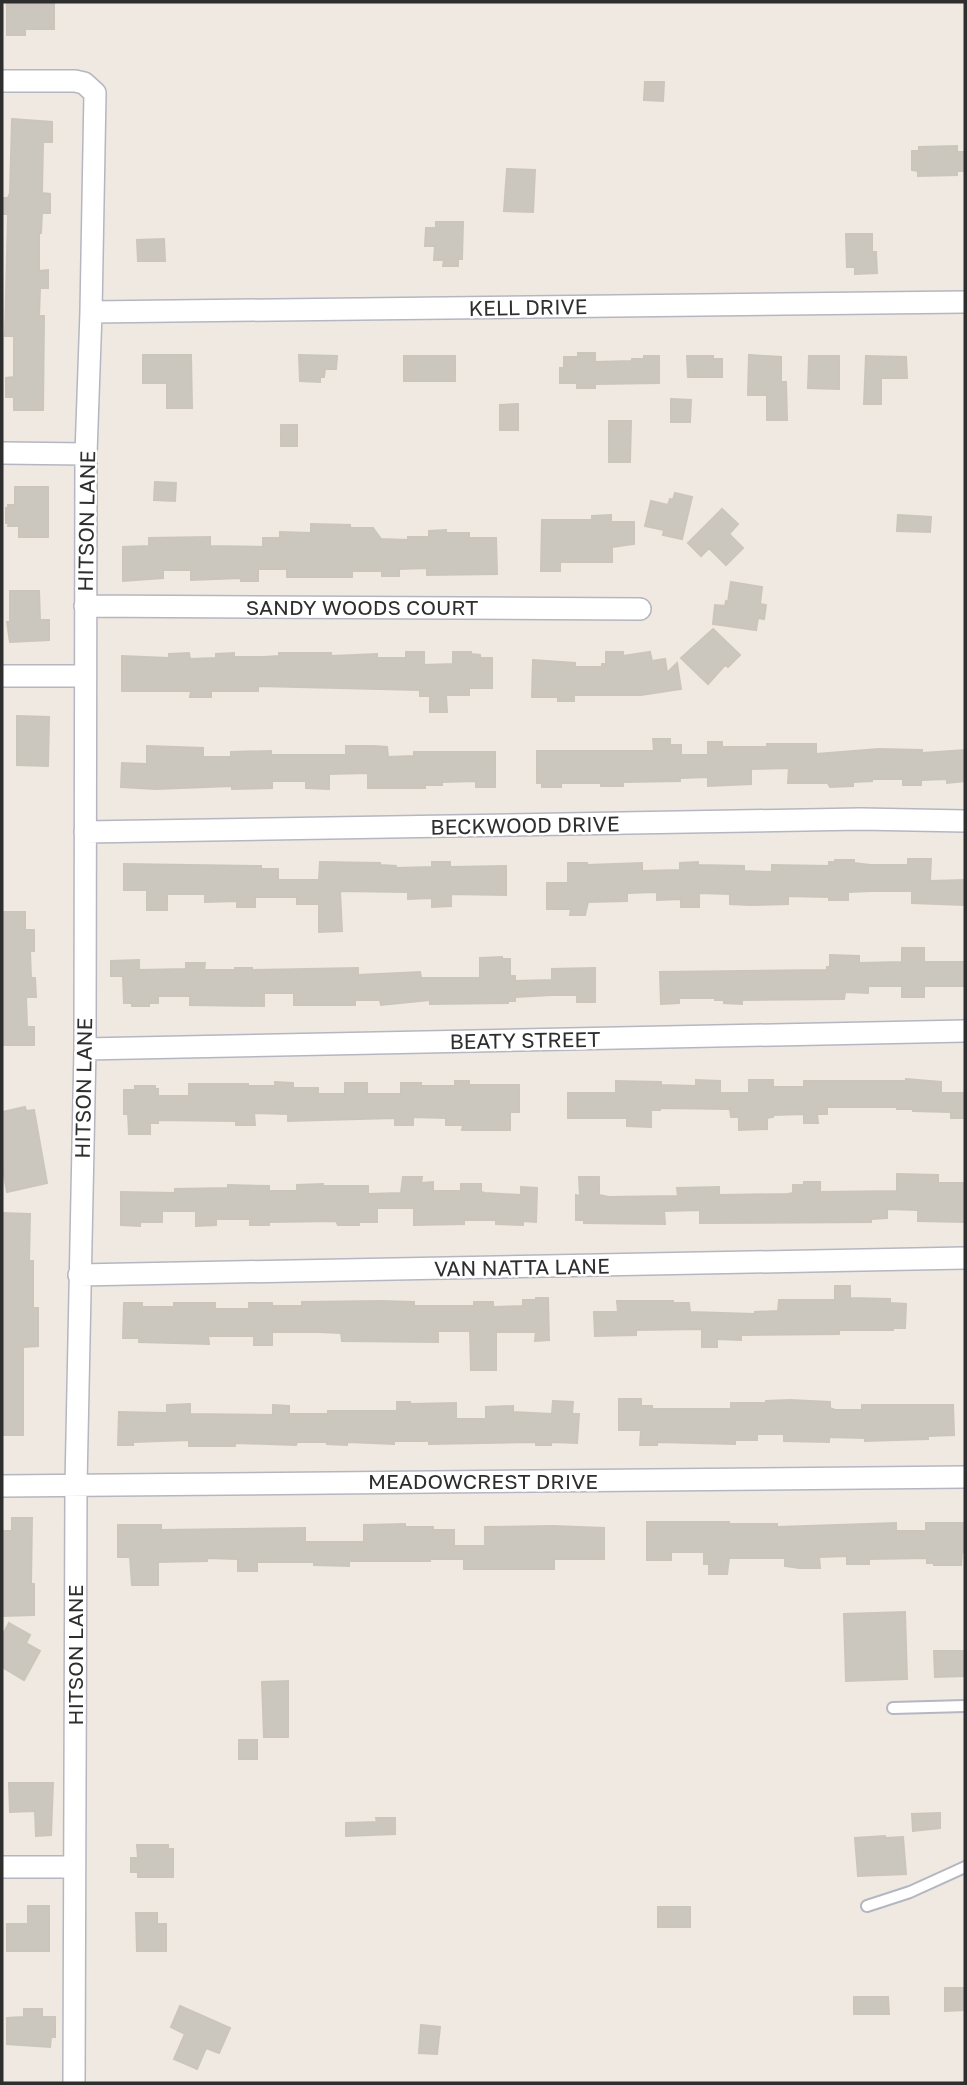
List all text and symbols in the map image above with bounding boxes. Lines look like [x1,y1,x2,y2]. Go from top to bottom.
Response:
street label: KELL DRIVE [468,293,588,321]
street label: HITSON LANE [72,450,100,592]
street label: SANDY WOODS COURT [246,594,478,620]
street label: BECKWOOD DRIVE [430,810,620,840]
street label: HITSON LANE [69,1017,97,1159]
street label: BEATY STREET [449,1026,601,1054]
street label: VAN NATTA LANE [434,1252,610,1282]
street label: MEADOWCREST DRIVE [368,1468,598,1494]
street label: HITSON LANE [62,1585,88,1726]

